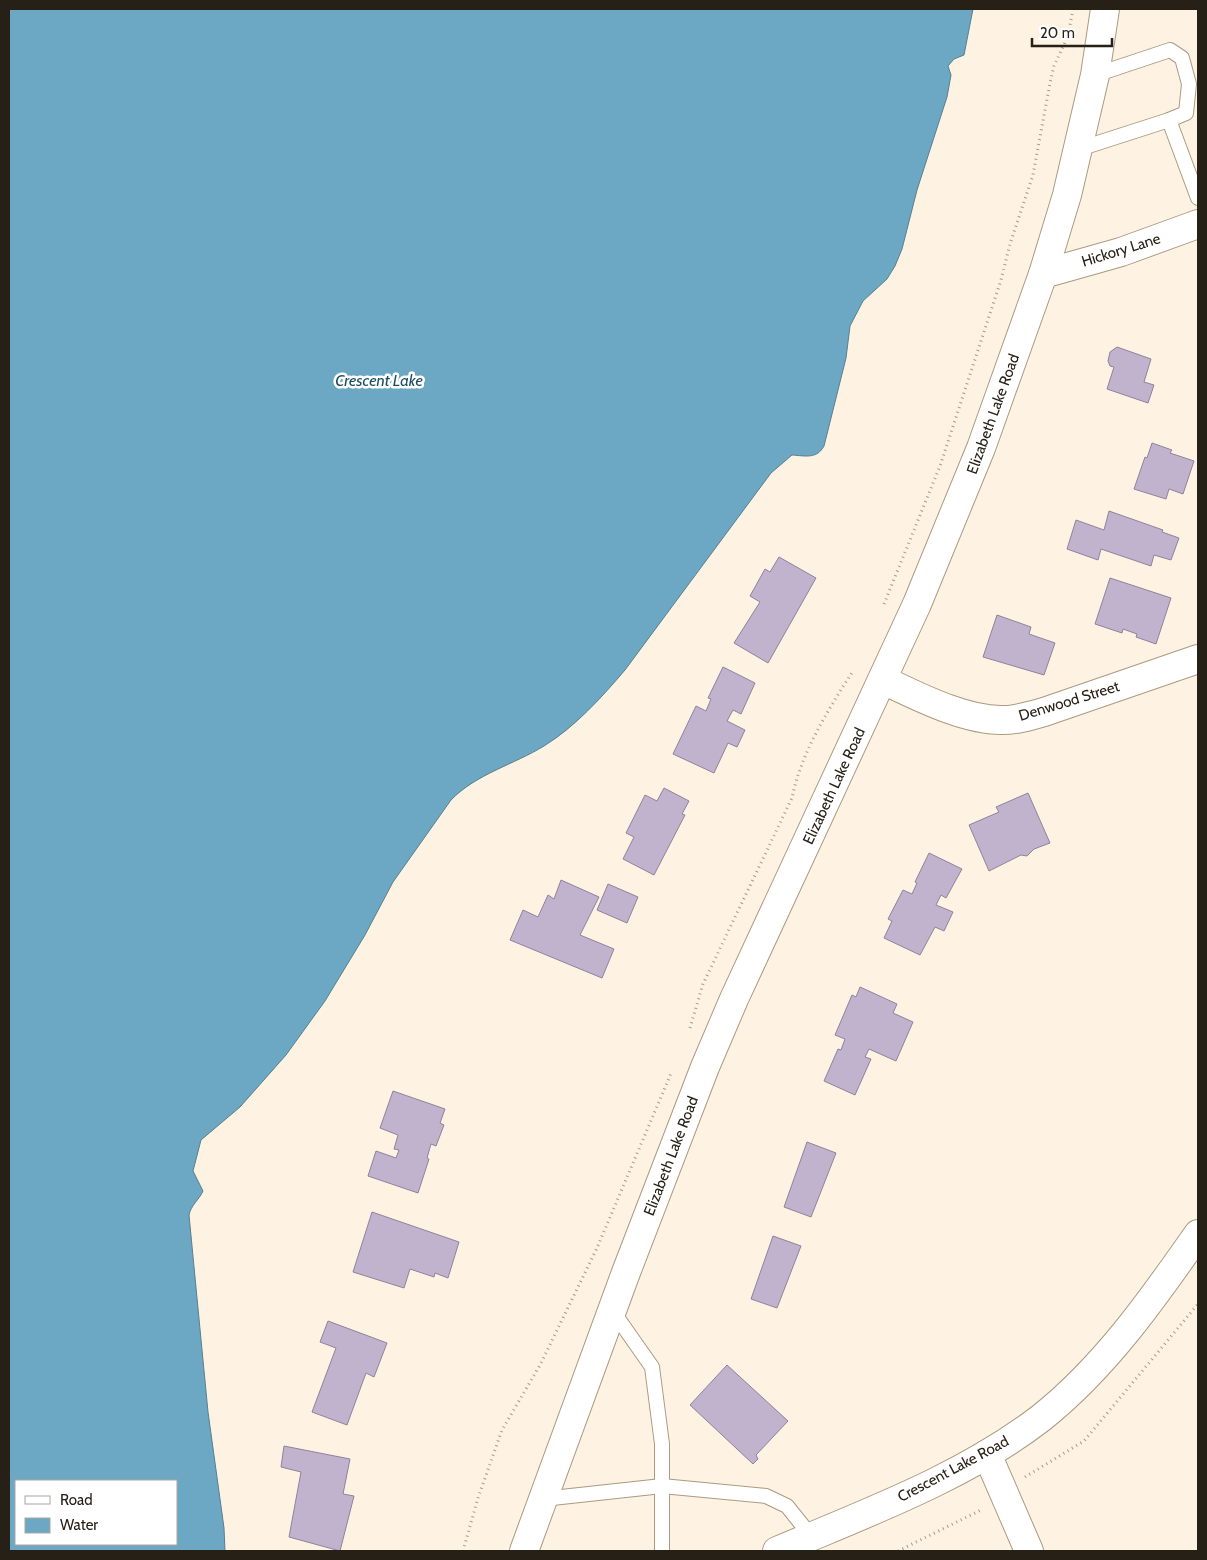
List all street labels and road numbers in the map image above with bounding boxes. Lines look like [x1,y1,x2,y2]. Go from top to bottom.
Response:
street label: Hickory Lane [1079,229,1163,271]
street label: Elizabeth Lake Road [963,351,1023,477]
street label: Denwood Street [1016,677,1122,725]
street label: Elizabeth Lake Road [799,725,869,847]
street label: Elizabeth Lake Road [640,1094,702,1218]
street label: Crescent Lake Road [894,1432,1012,1506]

